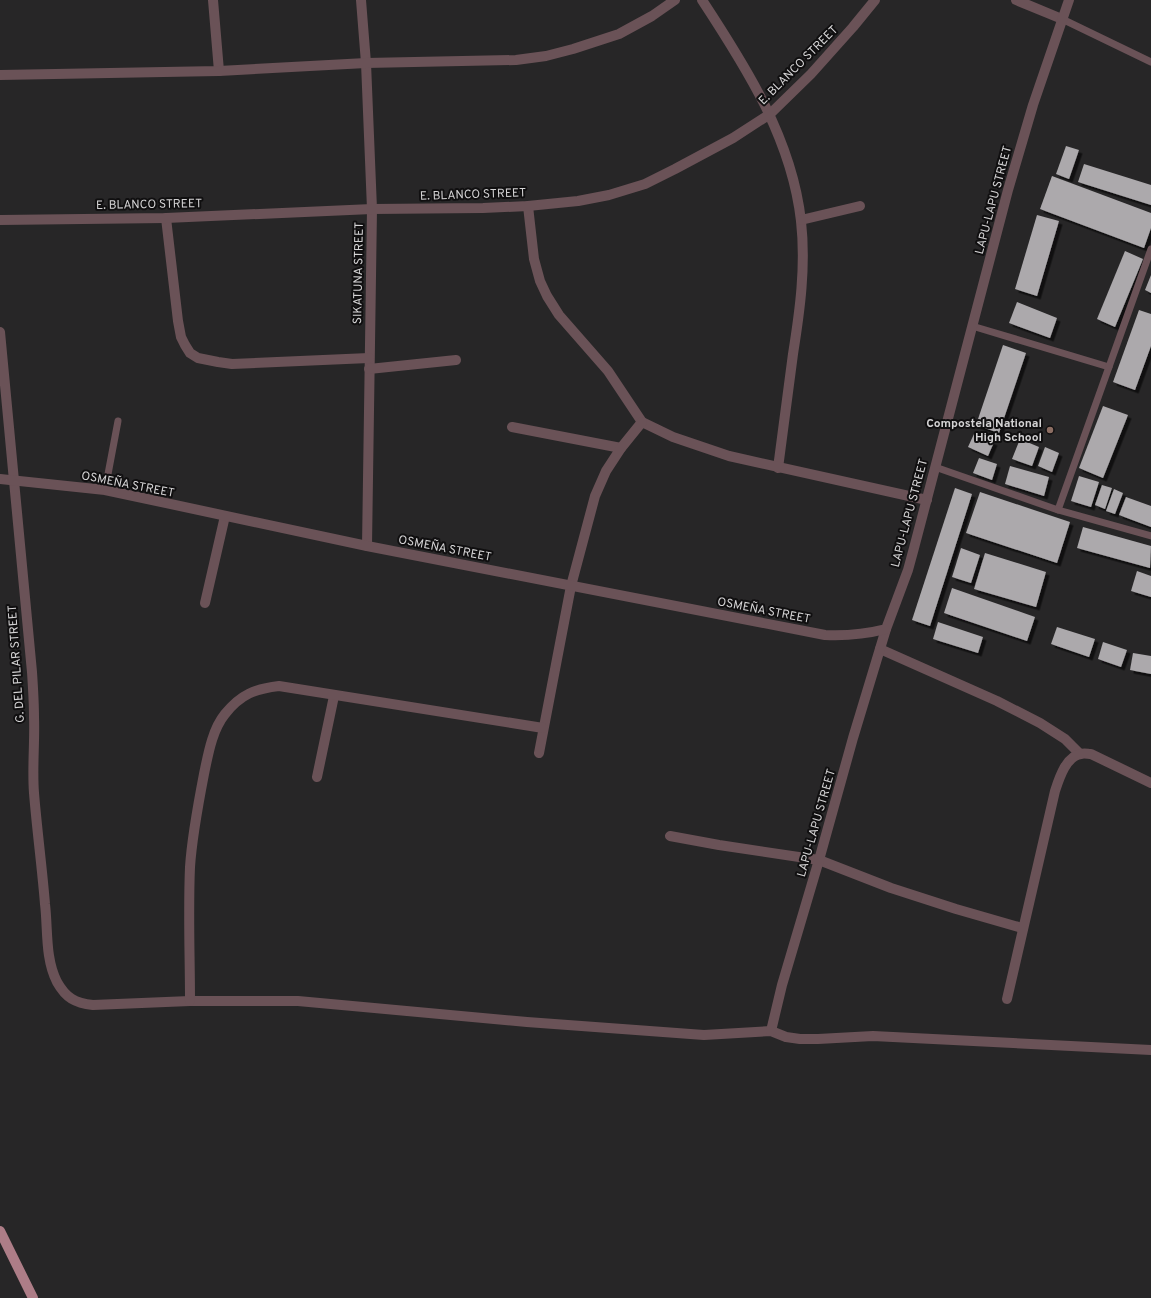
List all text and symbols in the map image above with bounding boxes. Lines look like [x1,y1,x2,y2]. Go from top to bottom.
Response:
street label: E. BLANCO STREET [756,23,842,109]
street label: LAPU-LAPU STREET [972,144,1016,256]
street label: E. BLANCO STREET [420,185,526,205]
street label: E. BLANCO STREET [96,196,202,214]
street label: SIKATUNA STREET [350,222,368,324]
place label: Compostela National High School [926,416,1042,446]
marker: Compostela National High School [1045,425,1055,435]
street label: LAPU-LAPU STREET [888,457,932,569]
street label: OSMEÑA STREET [80,468,176,502]
street label: OSMEÑA STREET [397,532,493,566]
street label: OSMEÑA STREET [716,594,812,628]
street label: G. DEL PILAR STREET [5,605,29,723]
street label: LAPU-LAPU STREET [794,767,840,879]

